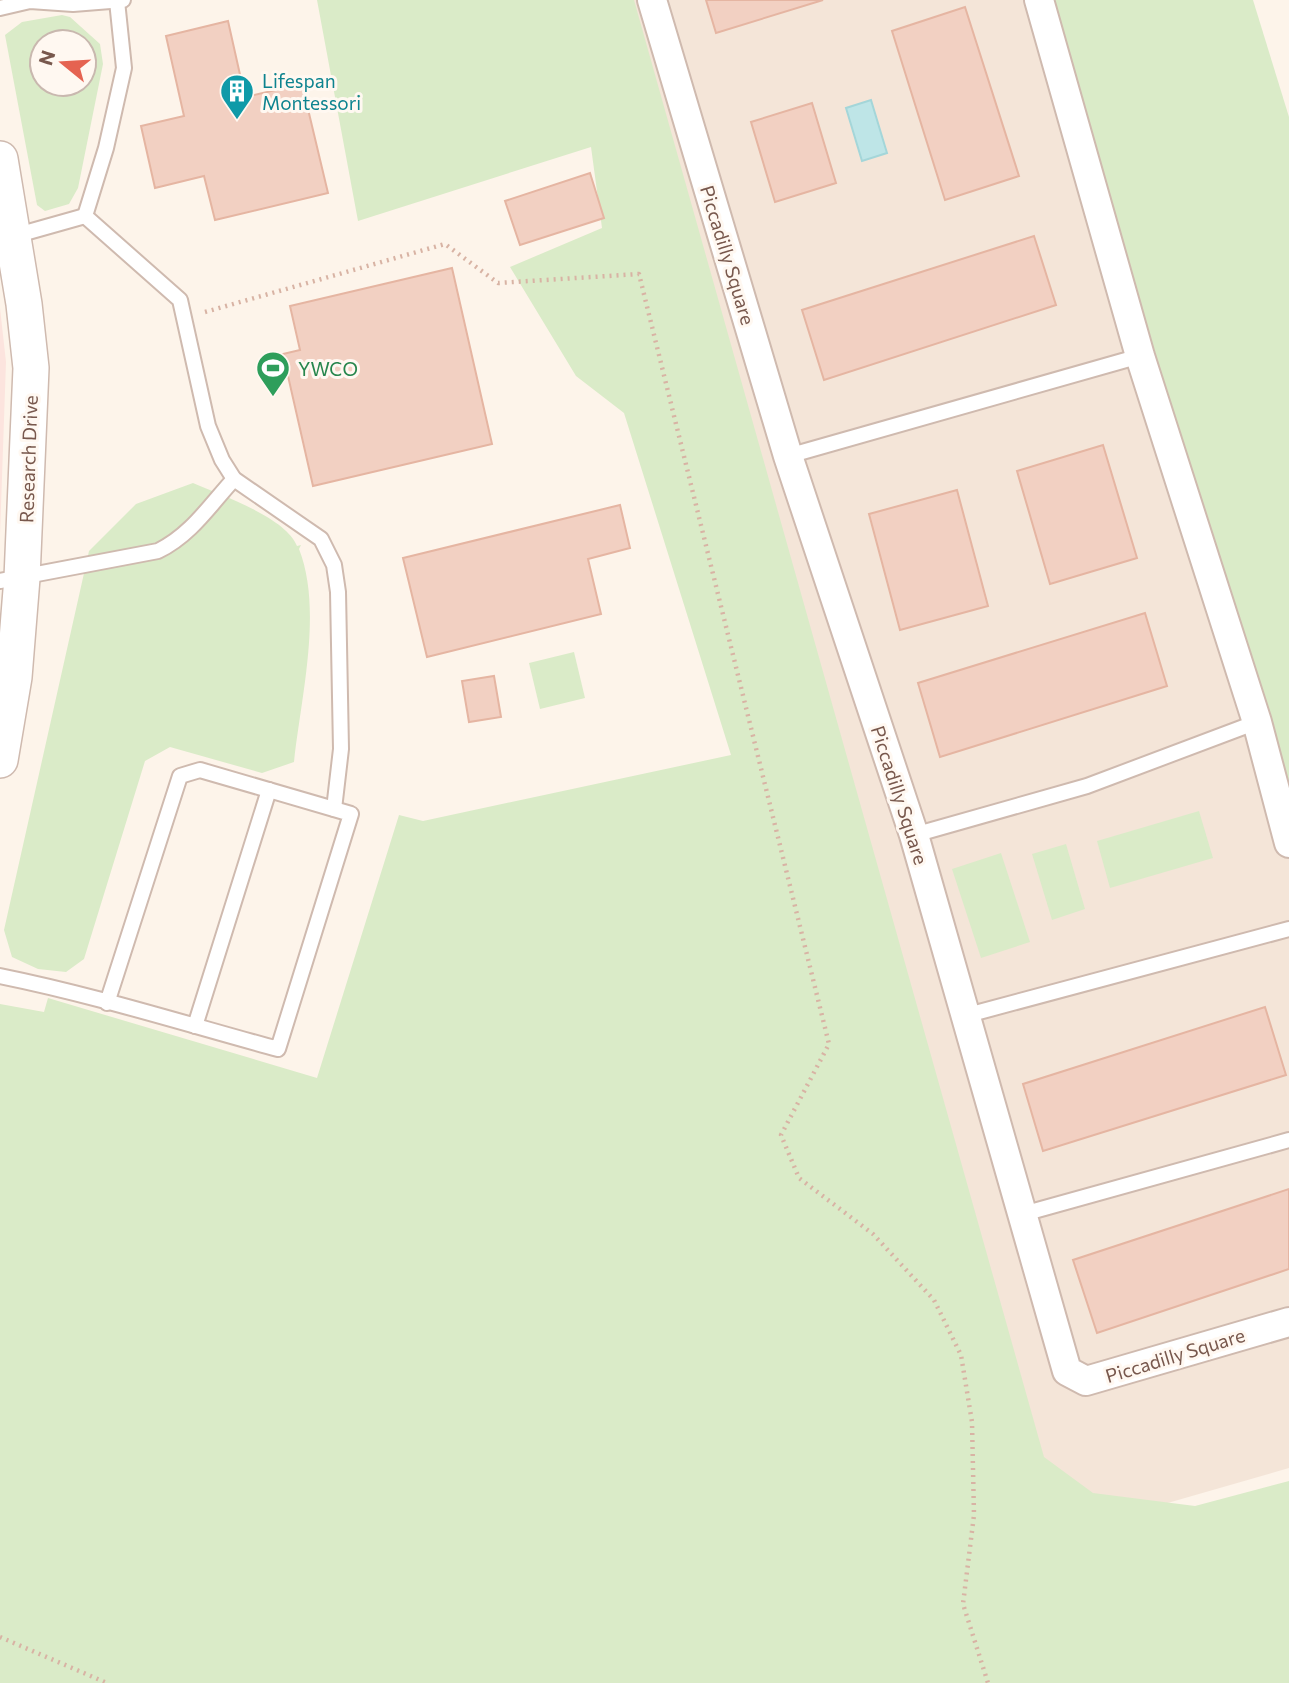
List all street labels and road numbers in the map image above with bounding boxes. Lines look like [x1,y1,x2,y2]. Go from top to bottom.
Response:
street label: Piccadilly Square [696,182,760,328]
street label: Research Drive [14,395,42,523]
street label: Piccadilly Square [867,723,933,867]
street label: Piccadilly Square [1102,1323,1248,1387]

